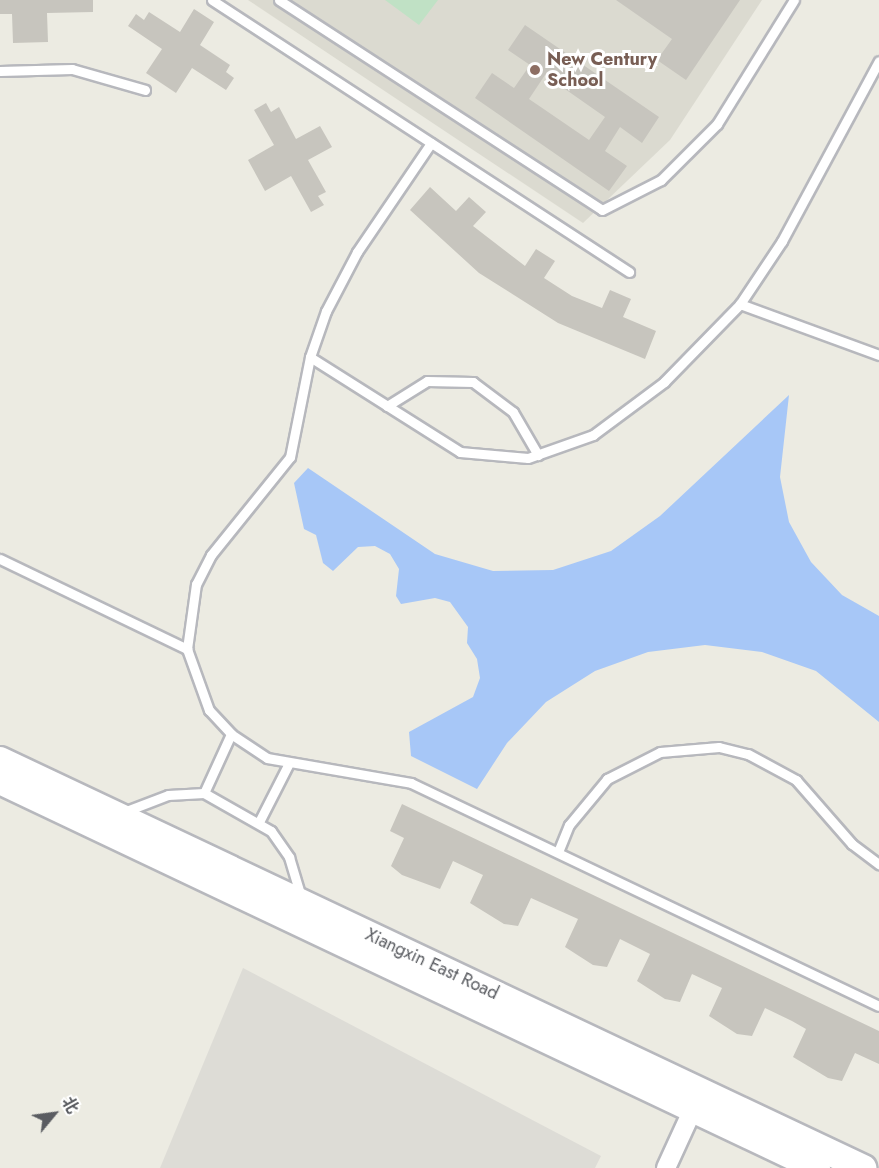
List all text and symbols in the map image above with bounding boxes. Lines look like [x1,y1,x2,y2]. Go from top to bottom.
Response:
place label: New Century School [547,49,657,92]
marker: New Century School [528,63,542,77]
street label: Xiangxin East Road [362,924,502,1004]
north arrow [24,1084,84,1144]
text: 北 [56,1092,84,1118]

